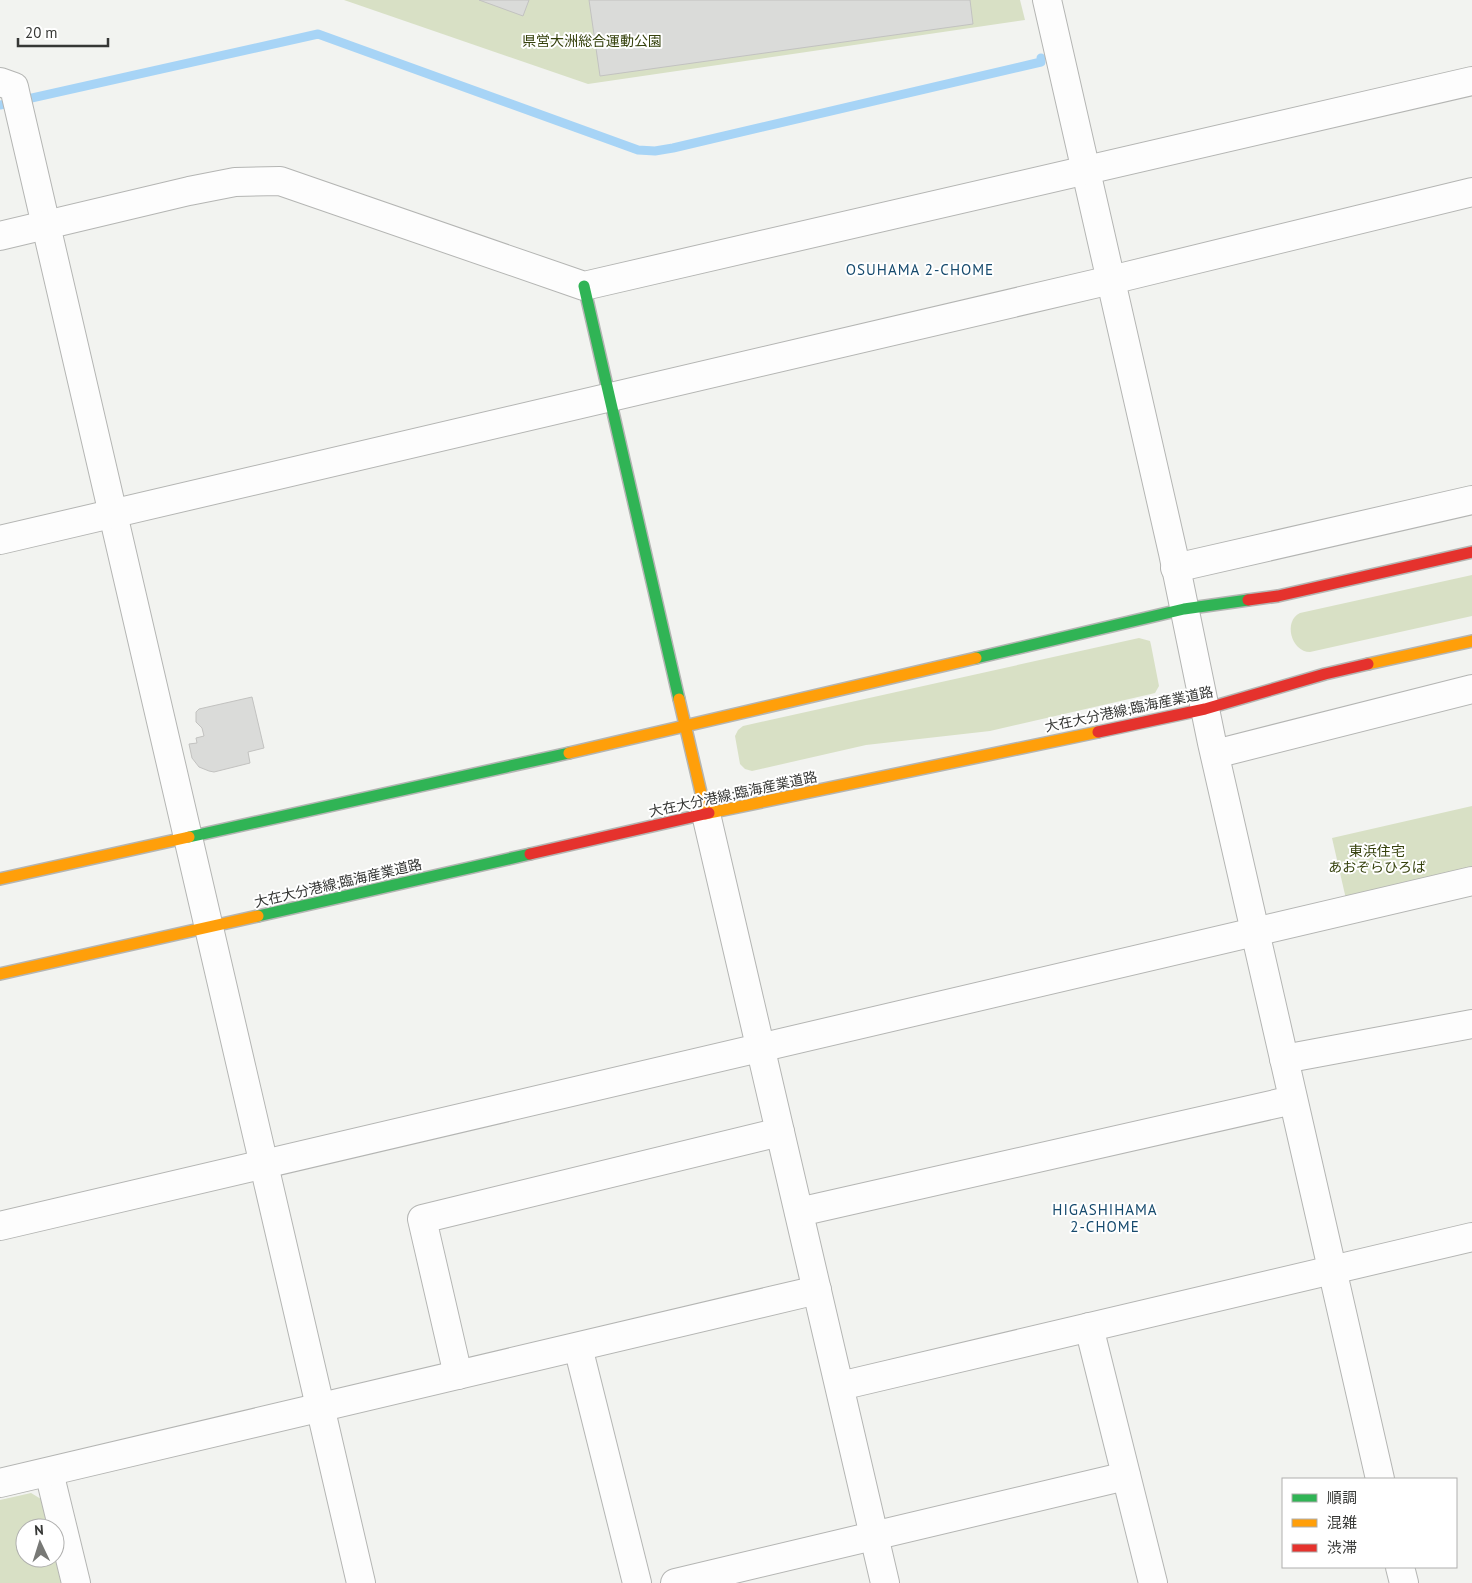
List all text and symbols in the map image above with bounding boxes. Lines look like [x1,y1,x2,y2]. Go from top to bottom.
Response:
scale bar [18,15,108,47]
text: 20 m [25,23,58,42]
park label: 県営大洲総合運動公園 [522,32,662,50]
district label: OSUHAMA 2-CHOME [846,260,994,279]
street label: 大在大分港線;臨海産業道路 [1043,682,1215,736]
street label: 大在大分港線;臨海産業道路 [647,767,819,821]
park label: 東浜住宅 あおぞらひろば [1328,842,1426,876]
street label: 大在大分港線;臨海産業道路 [252,855,424,911]
district label: HIGASHIHAMA 2-CHOME [1052,1200,1158,1236]
legend [1282,1478,1457,1568]
text: 順調 [1327,1488,1357,1507]
text: 混雑 [1327,1513,1357,1532]
north arrow [15,1518,65,1568]
text: N [34,1521,44,1539]
text: 渋滞 [1327,1538,1357,1557]

